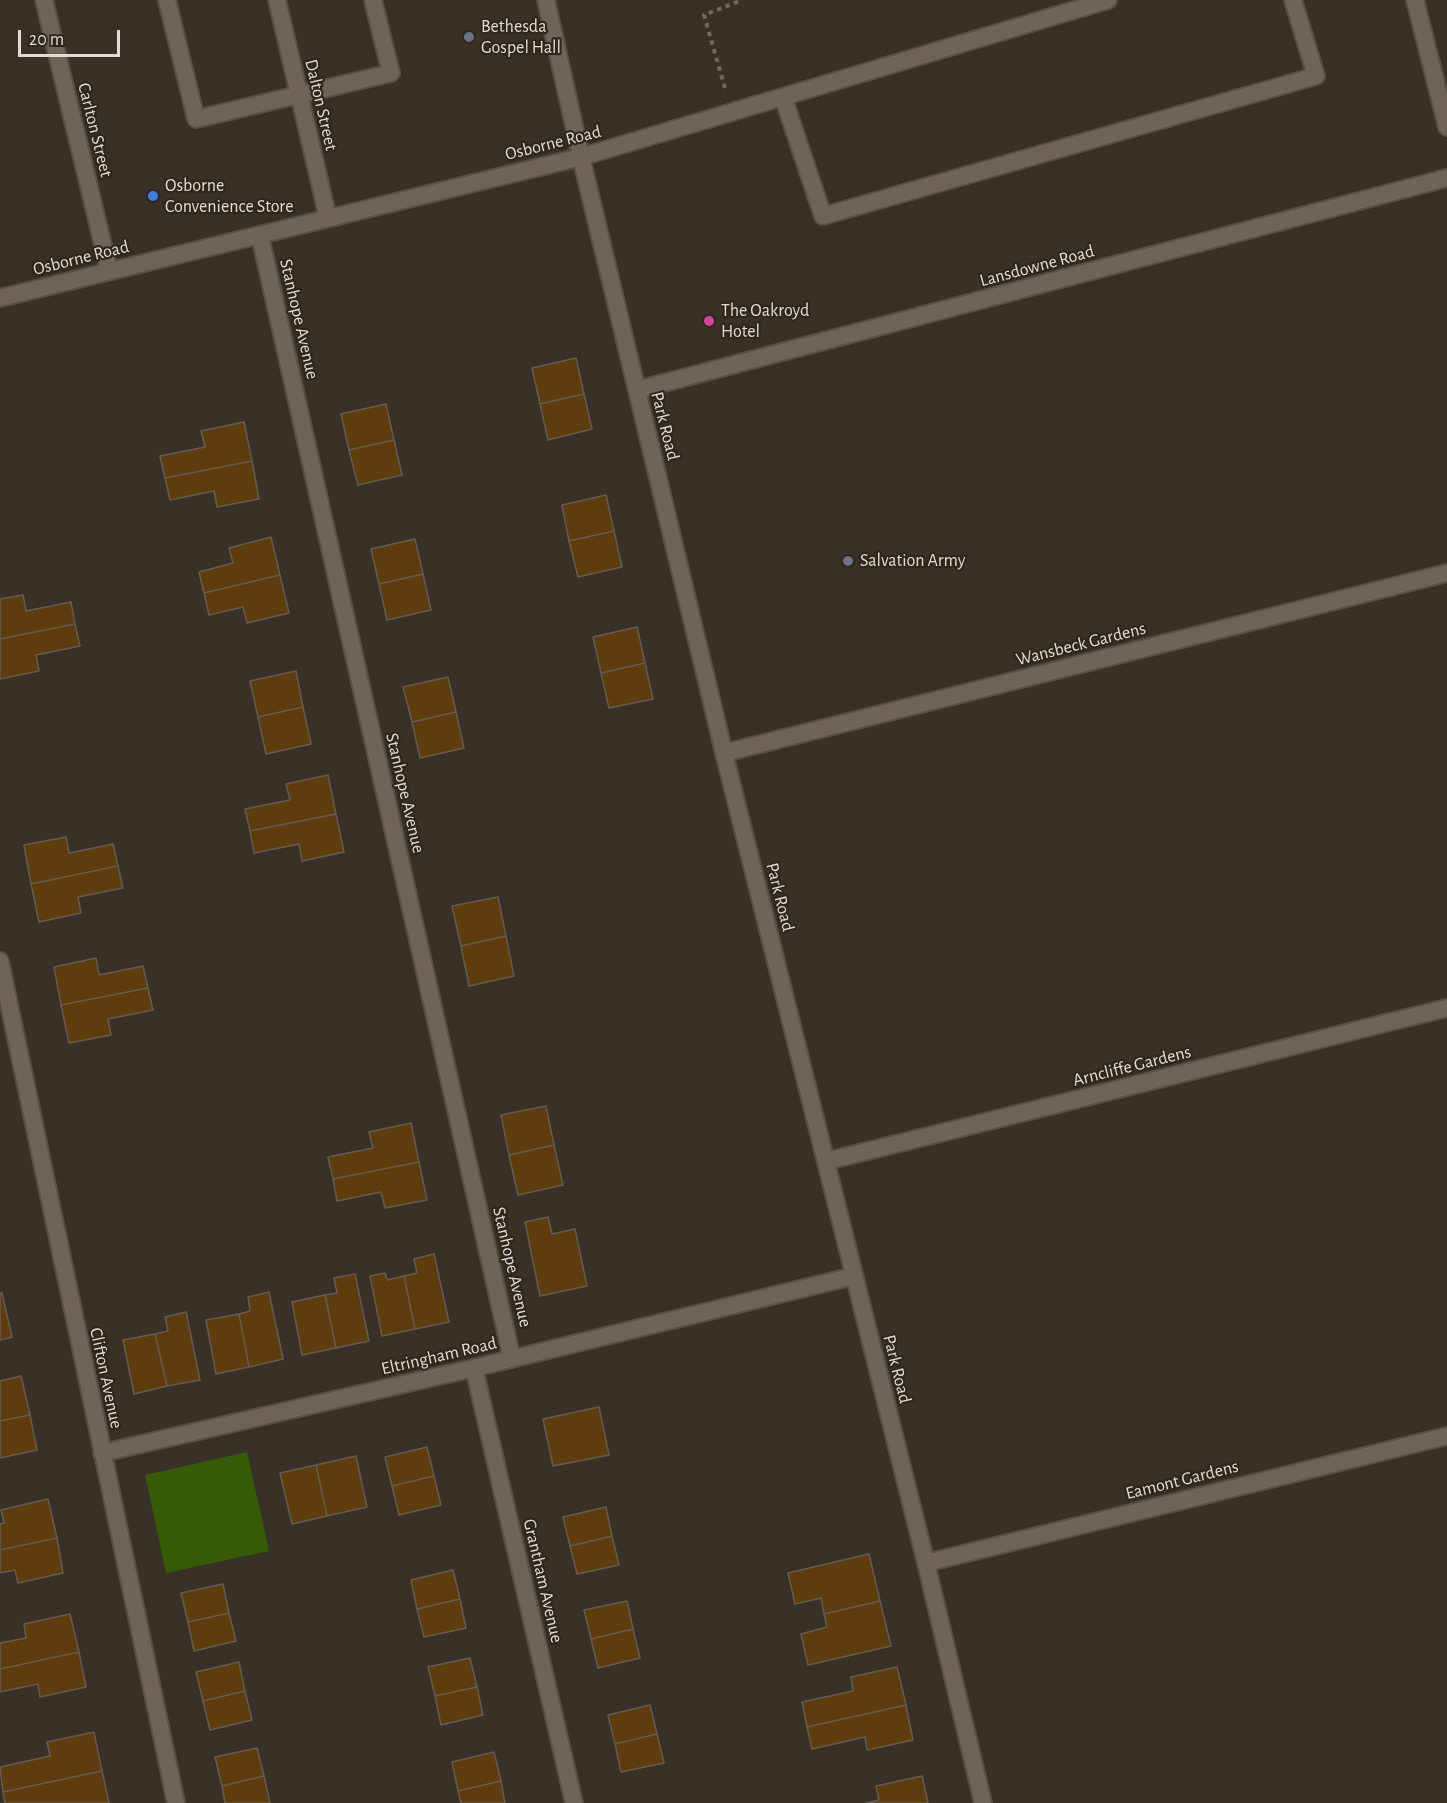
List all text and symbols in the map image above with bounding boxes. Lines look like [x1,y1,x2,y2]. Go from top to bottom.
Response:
place label: Bethesda Gospel Hall [481,16,561,58]
scale bar [21,18,123,56]
marker: Bethesda Gospel Hall [462,30,476,44]
text: 20 m [29,31,64,49]
street label: Dalton Street [300,57,342,153]
street label: Carlton Street [73,81,117,179]
street label: Osborne Road [503,121,603,165]
place label: Osborne Convenience Store [165,175,293,218]
marker: Osborne Convenience Store [146,189,160,203]
street label: Osborne Road [31,236,131,280]
street label: Lansdowne Road [977,240,1097,292]
street label: Stanhope Avenue [275,257,323,381]
place label: The Oakroyd Hotel [721,300,809,342]
marker: The Oakroyd Hotel [702,314,716,328]
street label: Park Road [646,390,684,462]
place label: Salvation Army [860,550,965,572]
marker: Salvation Army [841,554,855,568]
street label: Wansbeck Gardens [1014,617,1148,671]
street label: Stanhope Avenue [381,731,429,855]
street label: Park Road [761,861,799,933]
street label: Arncliffe Gardens [1071,1041,1193,1091]
street label: Stanhope Avenue [488,1205,536,1329]
street label: Clifton Avenue [85,1326,127,1430]
street label: Eltringham Road [379,1332,499,1380]
street label: Park Road [878,1333,916,1405]
street label: Eamont Gardens [1123,1456,1241,1504]
street label: Grantham Avenue [518,1517,568,1645]

